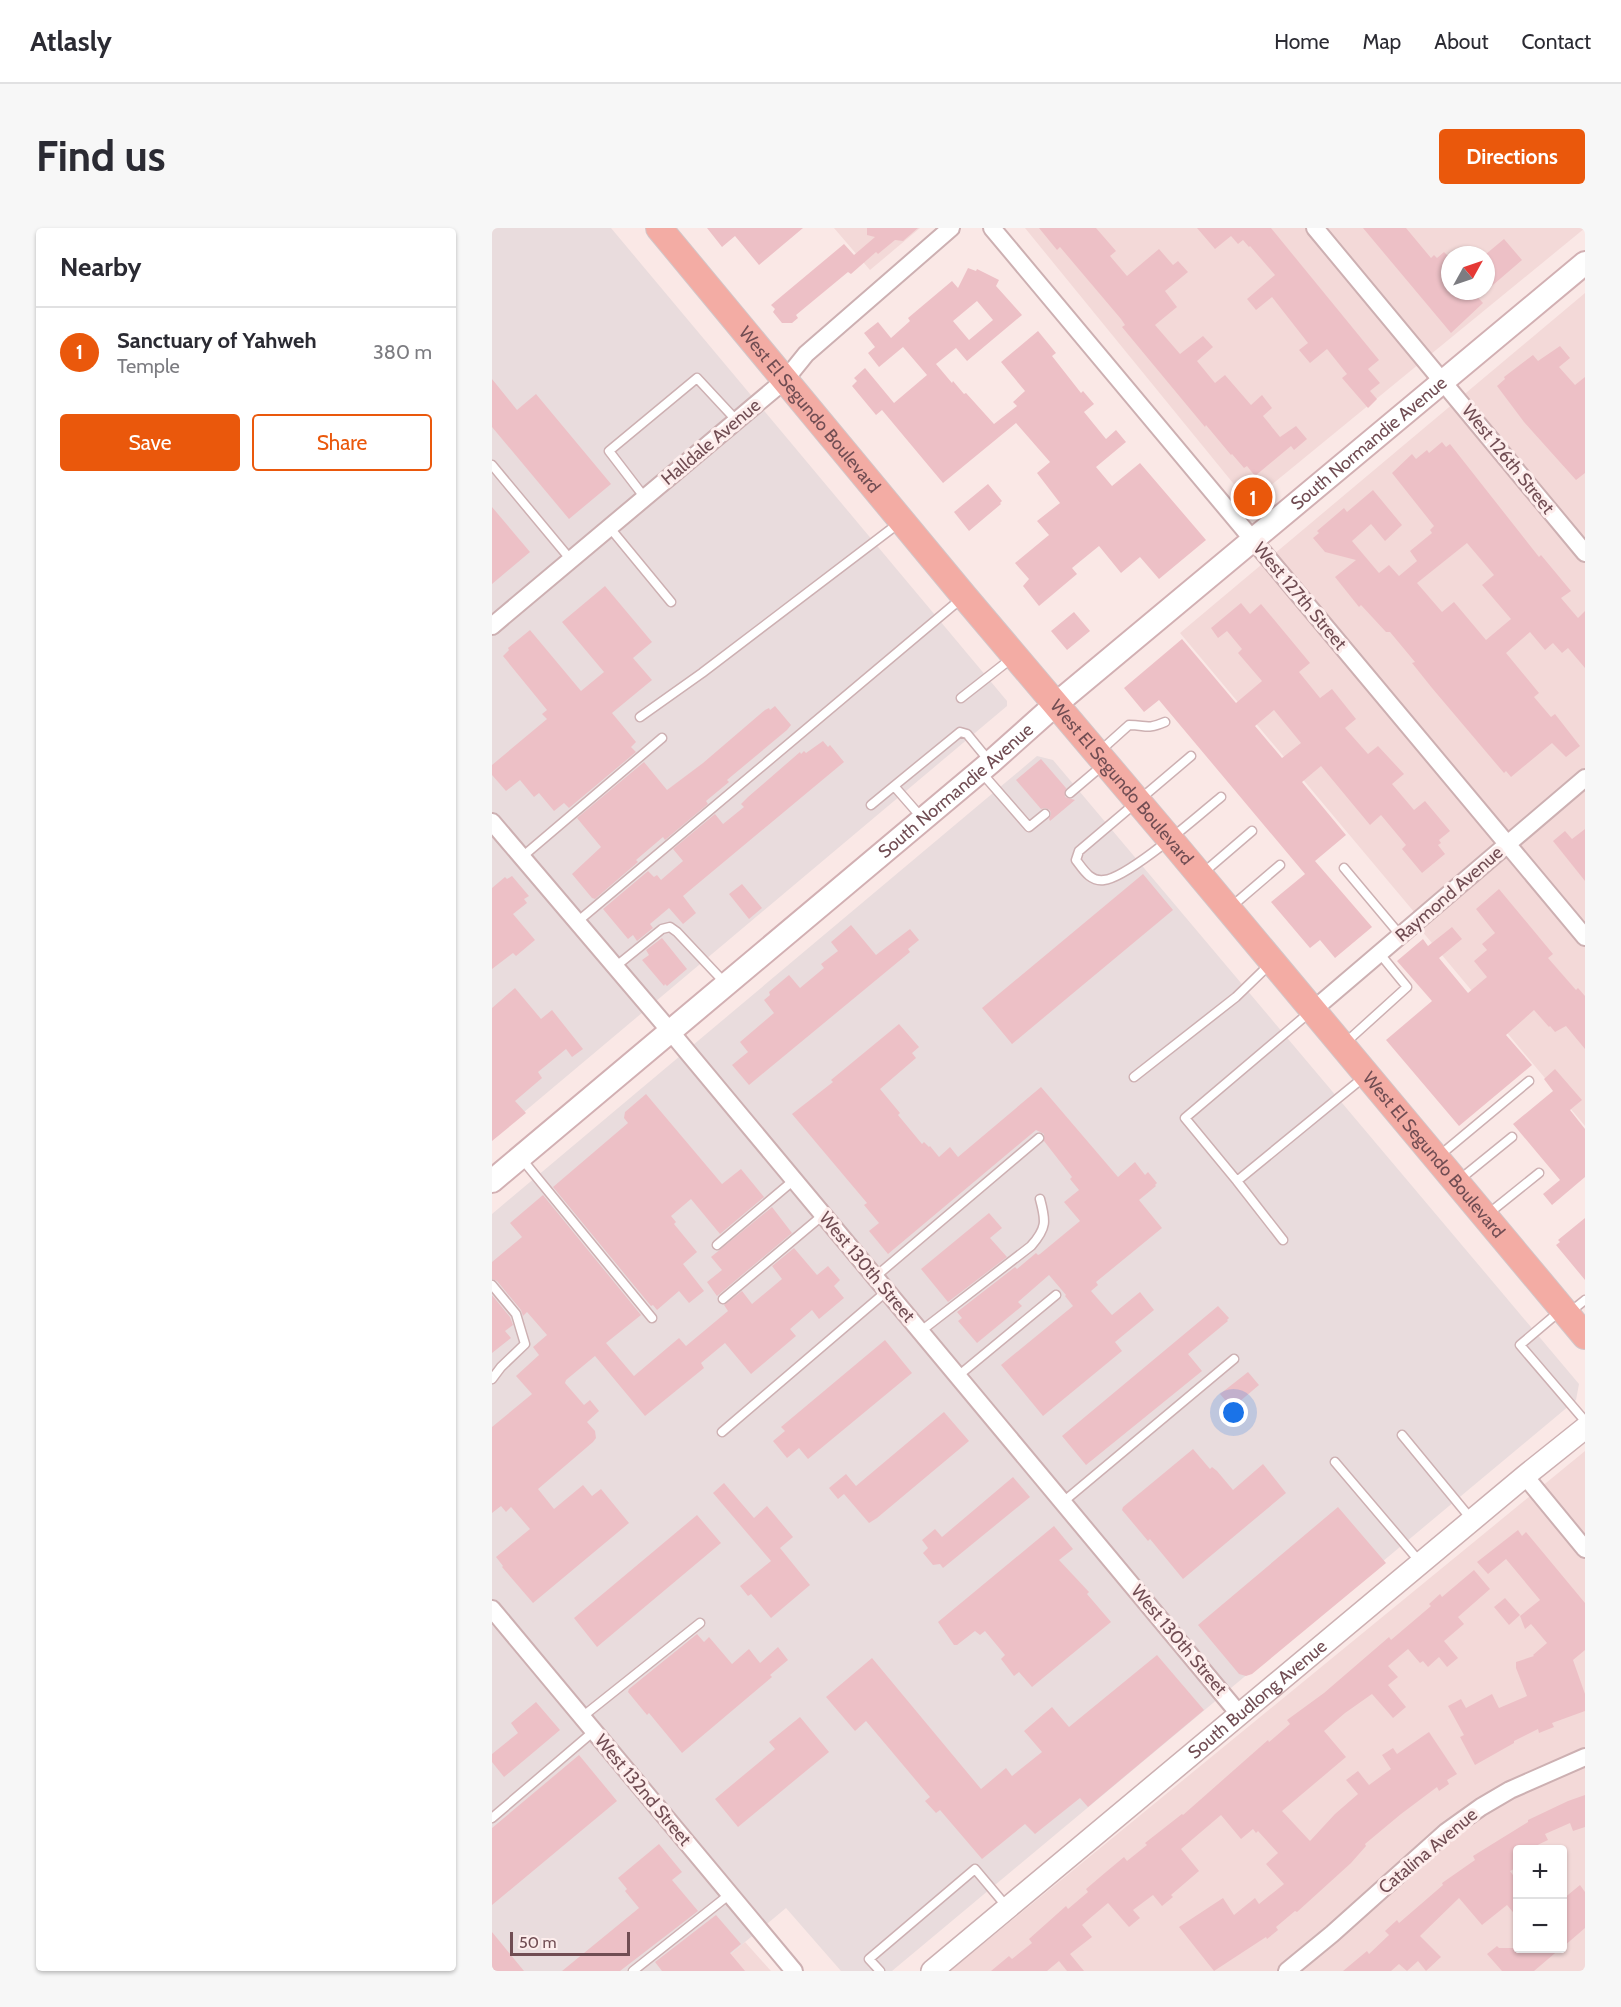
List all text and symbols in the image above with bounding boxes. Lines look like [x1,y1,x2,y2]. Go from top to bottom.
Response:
text: Atlasly [30,24,112,58]
text: Home [1274,29,1330,54]
text: Map [1363,29,1401,54]
text: About [1434,29,1488,54]
text: Contact [1521,29,1591,54]
button: Directions [1439,129,1585,184]
text: Find us [36,130,165,182]
north arrow [1441,246,1495,300]
text: Nearby [60,251,141,283]
street label: West El Segundo Boulevard [734,322,885,498]
text: Sanctuary of Yahweh [117,327,317,354]
text: 1 [76,340,83,364]
text: 380 m [373,340,432,364]
text: Temple [117,354,180,378]
street label: South Normandie Avenue [1286,372,1451,515]
street label: Halldale Avenue [657,394,765,490]
street label: West 126th Street [1457,400,1559,518]
button: Save [60,414,240,471]
button: Share [252,414,432,471]
pin: 1 [1234,474,1272,520]
street label: West 127th Street [1249,538,1351,654]
street label: West El Segundo Boulevard [1045,695,1198,869]
street label: South Normandie Avenue [874,719,1038,863]
street label: Raymond Avenue [1391,841,1507,947]
street label: West El Segundo Boulevard [1358,1067,1509,1242]
street label: West 130th Street [814,1207,920,1327]
your location [1219,1398,1248,1427]
street label: West 130th Street [1126,1580,1232,1700]
street label: South Budlong Avenue [1184,1635,1331,1764]
street label: West 132nd Street [590,1730,696,1850]
street label: Catalina Avenue [1374,1803,1482,1899]
map controls [1513,1845,1567,1953]
button: + [1513,1845,1567,1899]
button: − [1513,1899,1567,1953]
scale bar [510,1929,630,1956]
text: 50 m [519,1933,556,1952]

